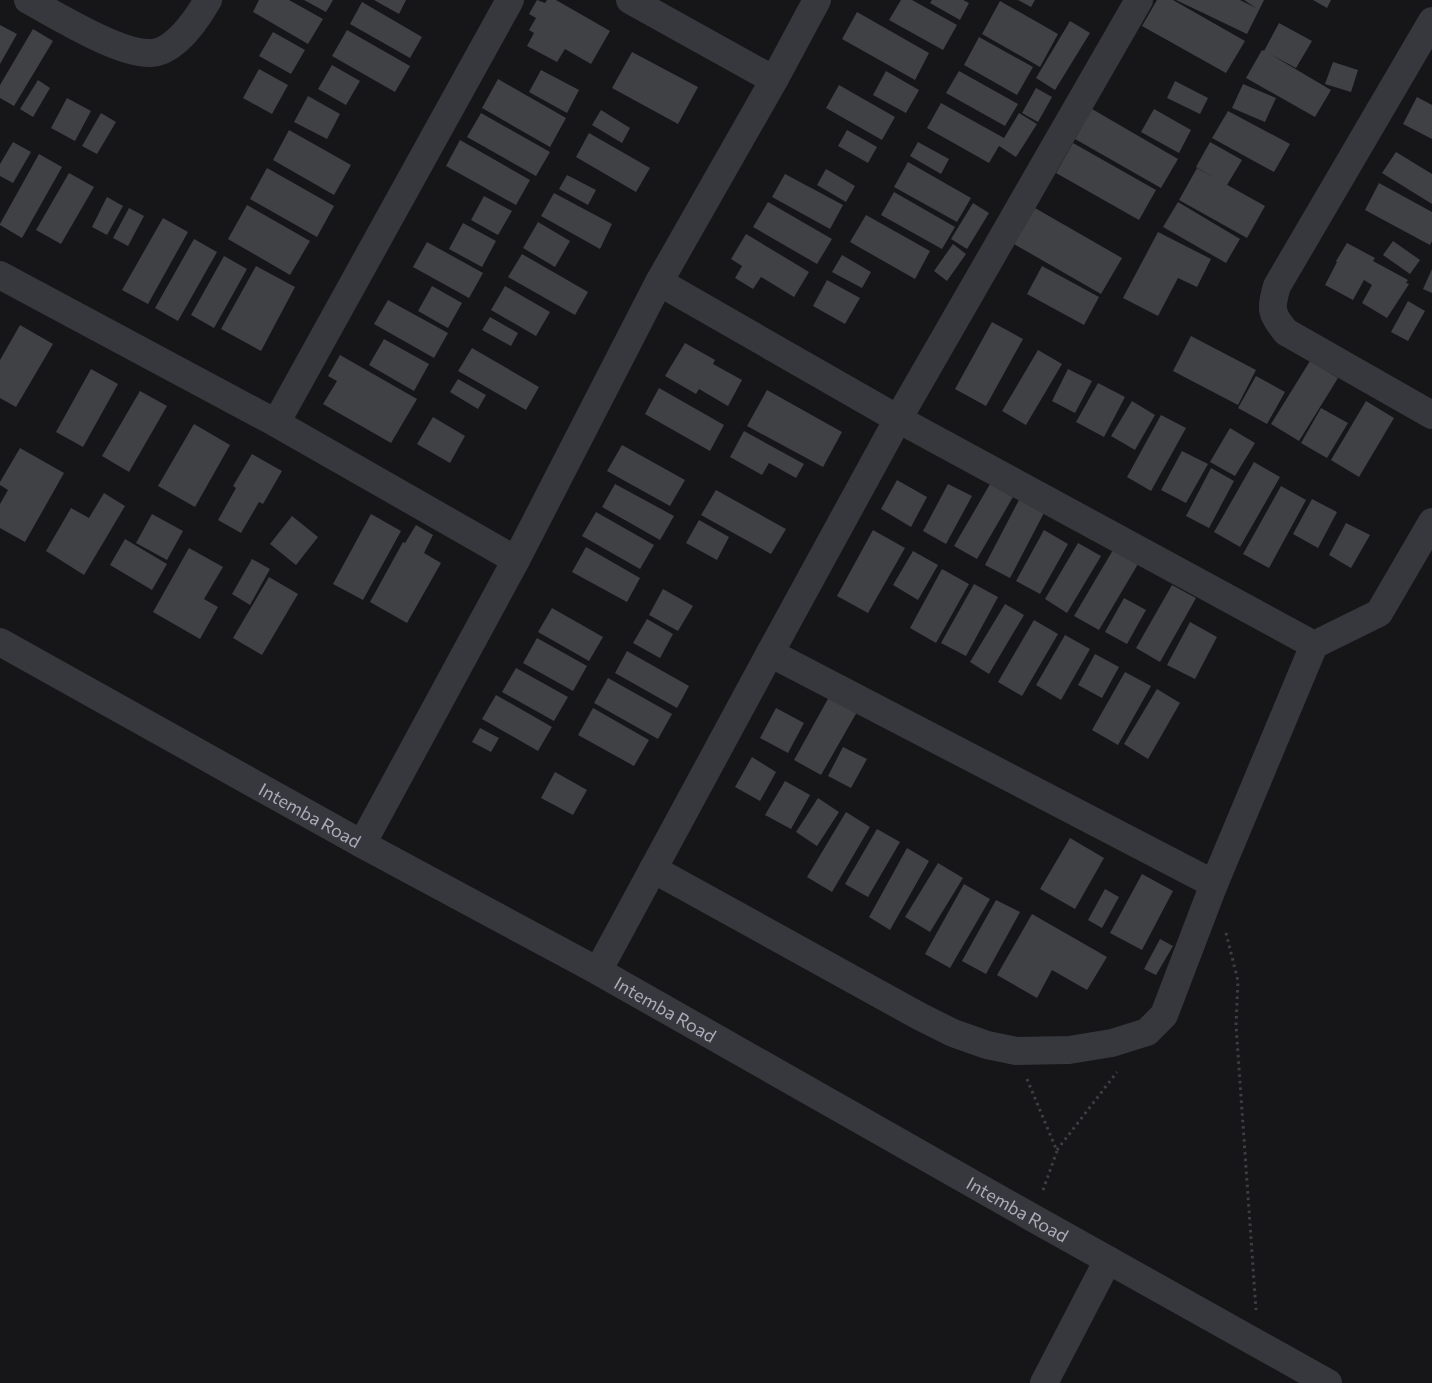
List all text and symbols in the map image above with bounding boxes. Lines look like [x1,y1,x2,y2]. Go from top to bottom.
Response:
street label: Intemba Road [255,778,365,852]
street label: Intemba Road [611,972,720,1047]
street label: Intemba Road [963,1172,1072,1247]

